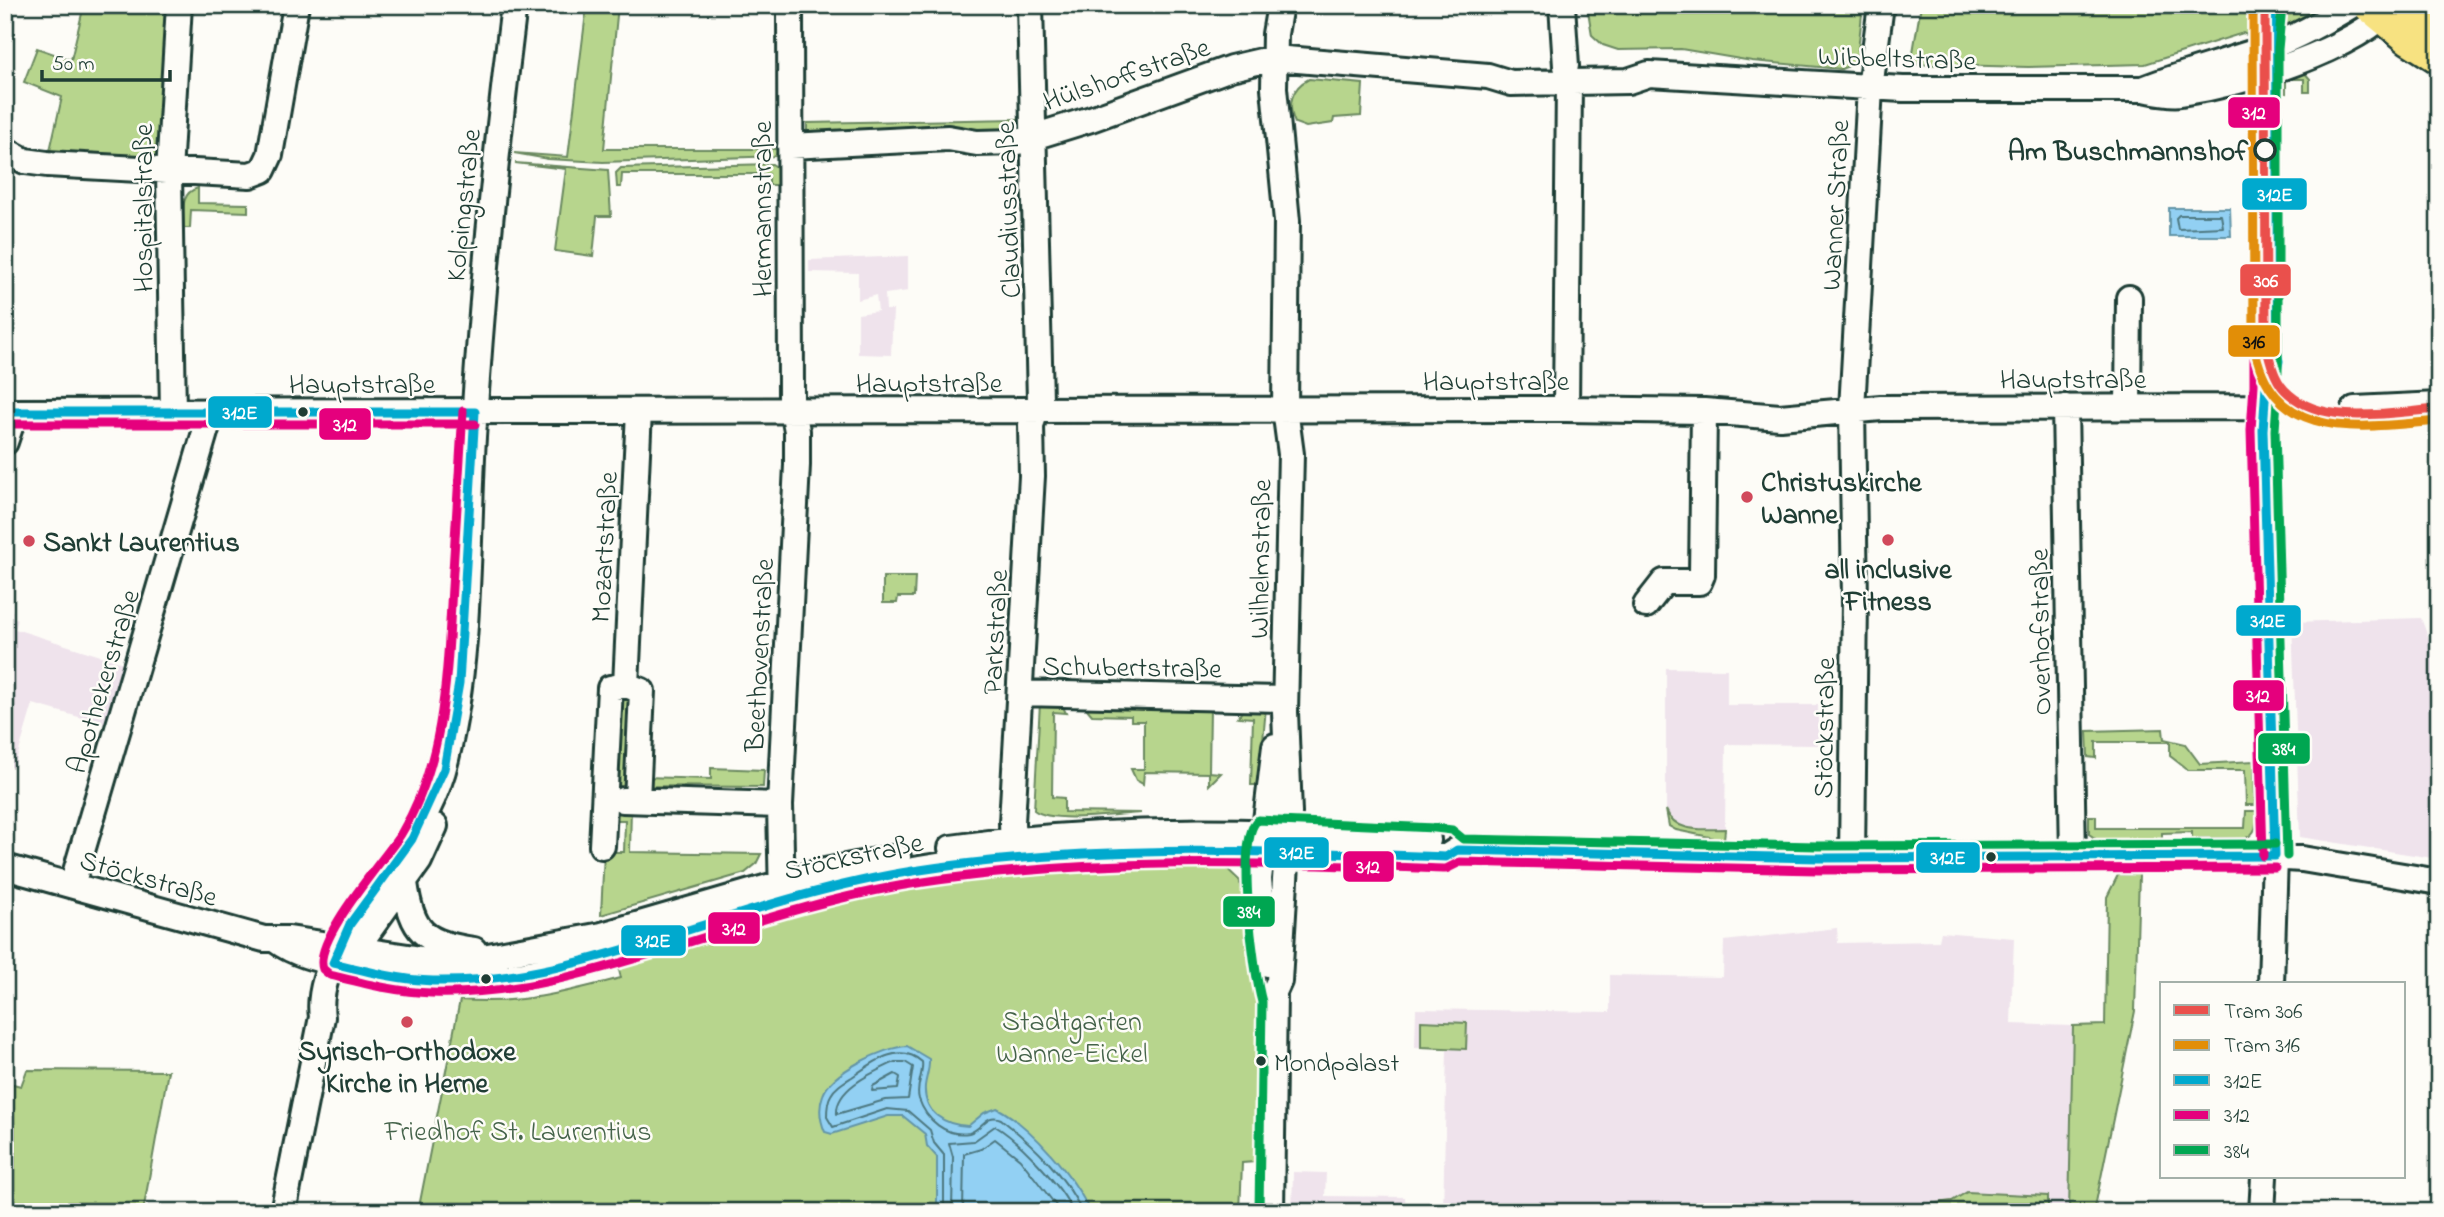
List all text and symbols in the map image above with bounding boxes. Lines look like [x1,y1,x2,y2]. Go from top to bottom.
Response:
street label: Hülshoffstraße [1038,28,1216,124]
street label: Wibbeltstraße [1817,37,1977,84]
scale bar [42,38,170,82]
text: 50 m [52,50,95,80]
line badge: 312 [2227,96,2281,129]
text: 312 [2241,101,2266,128]
street label: Wanner Straße [1813,118,1862,292]
street label: Hermannstraße [744,120,785,297]
street label: Claudiusstraße [987,120,1034,299]
street label: Hospitalstraße [125,123,166,293]
street label: Kolpingstraße [437,127,494,284]
place label: Am Buschmannshof [2008,133,2249,174]
marker: Am Buschmannshof [2254,139,2276,161]
line badge: 312E [2241,177,2308,211]
text: 312E [2257,183,2292,210]
line badge: 306 [2239,263,2292,297]
text: 306 [2253,269,2279,296]
line badge: 316 [2227,324,2281,358]
text: 316 [2242,330,2266,357]
street label: Hauptstraße [2000,361,2147,402]
street label: Hauptstraße [1423,363,1570,404]
street label: Hauptstraße [856,365,1003,406]
street label: Hauptstraße [289,366,436,407]
line badge: 312E [207,395,273,429]
text: 312E [222,401,257,428]
unlabelled marker [296,405,310,419]
line badge: 312 [318,407,372,441]
text: 312 [332,413,357,440]
place label: Christuskirche Wanne [1761,464,1923,537]
street label: Mozartstraße [582,470,631,624]
street label: Wilhelmstraße [1241,478,1284,639]
marker: Christuskirche Wanne [1739,489,1755,505]
place label: Sankt Laurentius [43,524,240,565]
marker: all inclusive Fitness [1880,532,1896,548]
marker: Sankt Laurentius [21,533,37,549]
street label: Overhofstraße [2021,548,2064,716]
place label: all inclusive Fitness [1825,551,1953,624]
street label: Beethovenstraße [736,557,787,754]
street label: Parkstraße [974,568,1021,696]
street label: Apothekerstraße [58,585,153,779]
line badge: 312E [2235,604,2302,637]
text: 312E [2250,609,2285,636]
street label: Schubertstraße [1042,647,1223,692]
street label: Stöckstraße [1805,657,1848,799]
line badge: 312 [2232,679,2285,712]
text: 312 [2245,684,2270,711]
line badge: 384 [2257,732,2311,765]
text: 384 [2272,737,2296,764]
street label: Stöckstraße [780,824,928,893]
line badge: 312E [1263,836,1330,869]
street label: Stöckstraße [74,841,222,920]
text: 312E [1279,841,1314,868]
line badge: 312E [1915,841,1981,874]
text: 312E [1930,846,1965,873]
line badge: 312 [1342,850,1395,883]
unlabelled marker [1984,850,1998,864]
text: 312 [1355,855,1380,882]
line badge: 384 [1222,895,1276,928]
text: 384 [1237,900,1261,927]
line badge: 312 [707,911,761,945]
text: 312 [721,917,746,944]
line badge: 312E [620,924,687,957]
text: 312E [635,929,670,956]
unlabelled marker [479,972,493,986]
legend [2160,982,2406,1178]
text: Tram 306 [2224,998,2302,1028]
park label: Stadtgarten Wanne-Eickel [996,1003,1148,1076]
marker: Syrisch-Orthodoxe Kirche in Herne [399,1014,415,1030]
text: Tram 316 [2224,1032,2300,1062]
place label: Syrisch-Orthodoxe Kirche in Herne [298,1033,517,1106]
place label: Mondpalast [1274,1046,1400,1084]
marker: Mondpalast [1254,1054,1268,1068]
text: 312E [2224,1068,2263,1098]
text: 312 [2224,1102,2250,1132]
park label: Friedhof St. Laurentius [384,1113,651,1154]
text: 384 [2224,1138,2250,1168]

